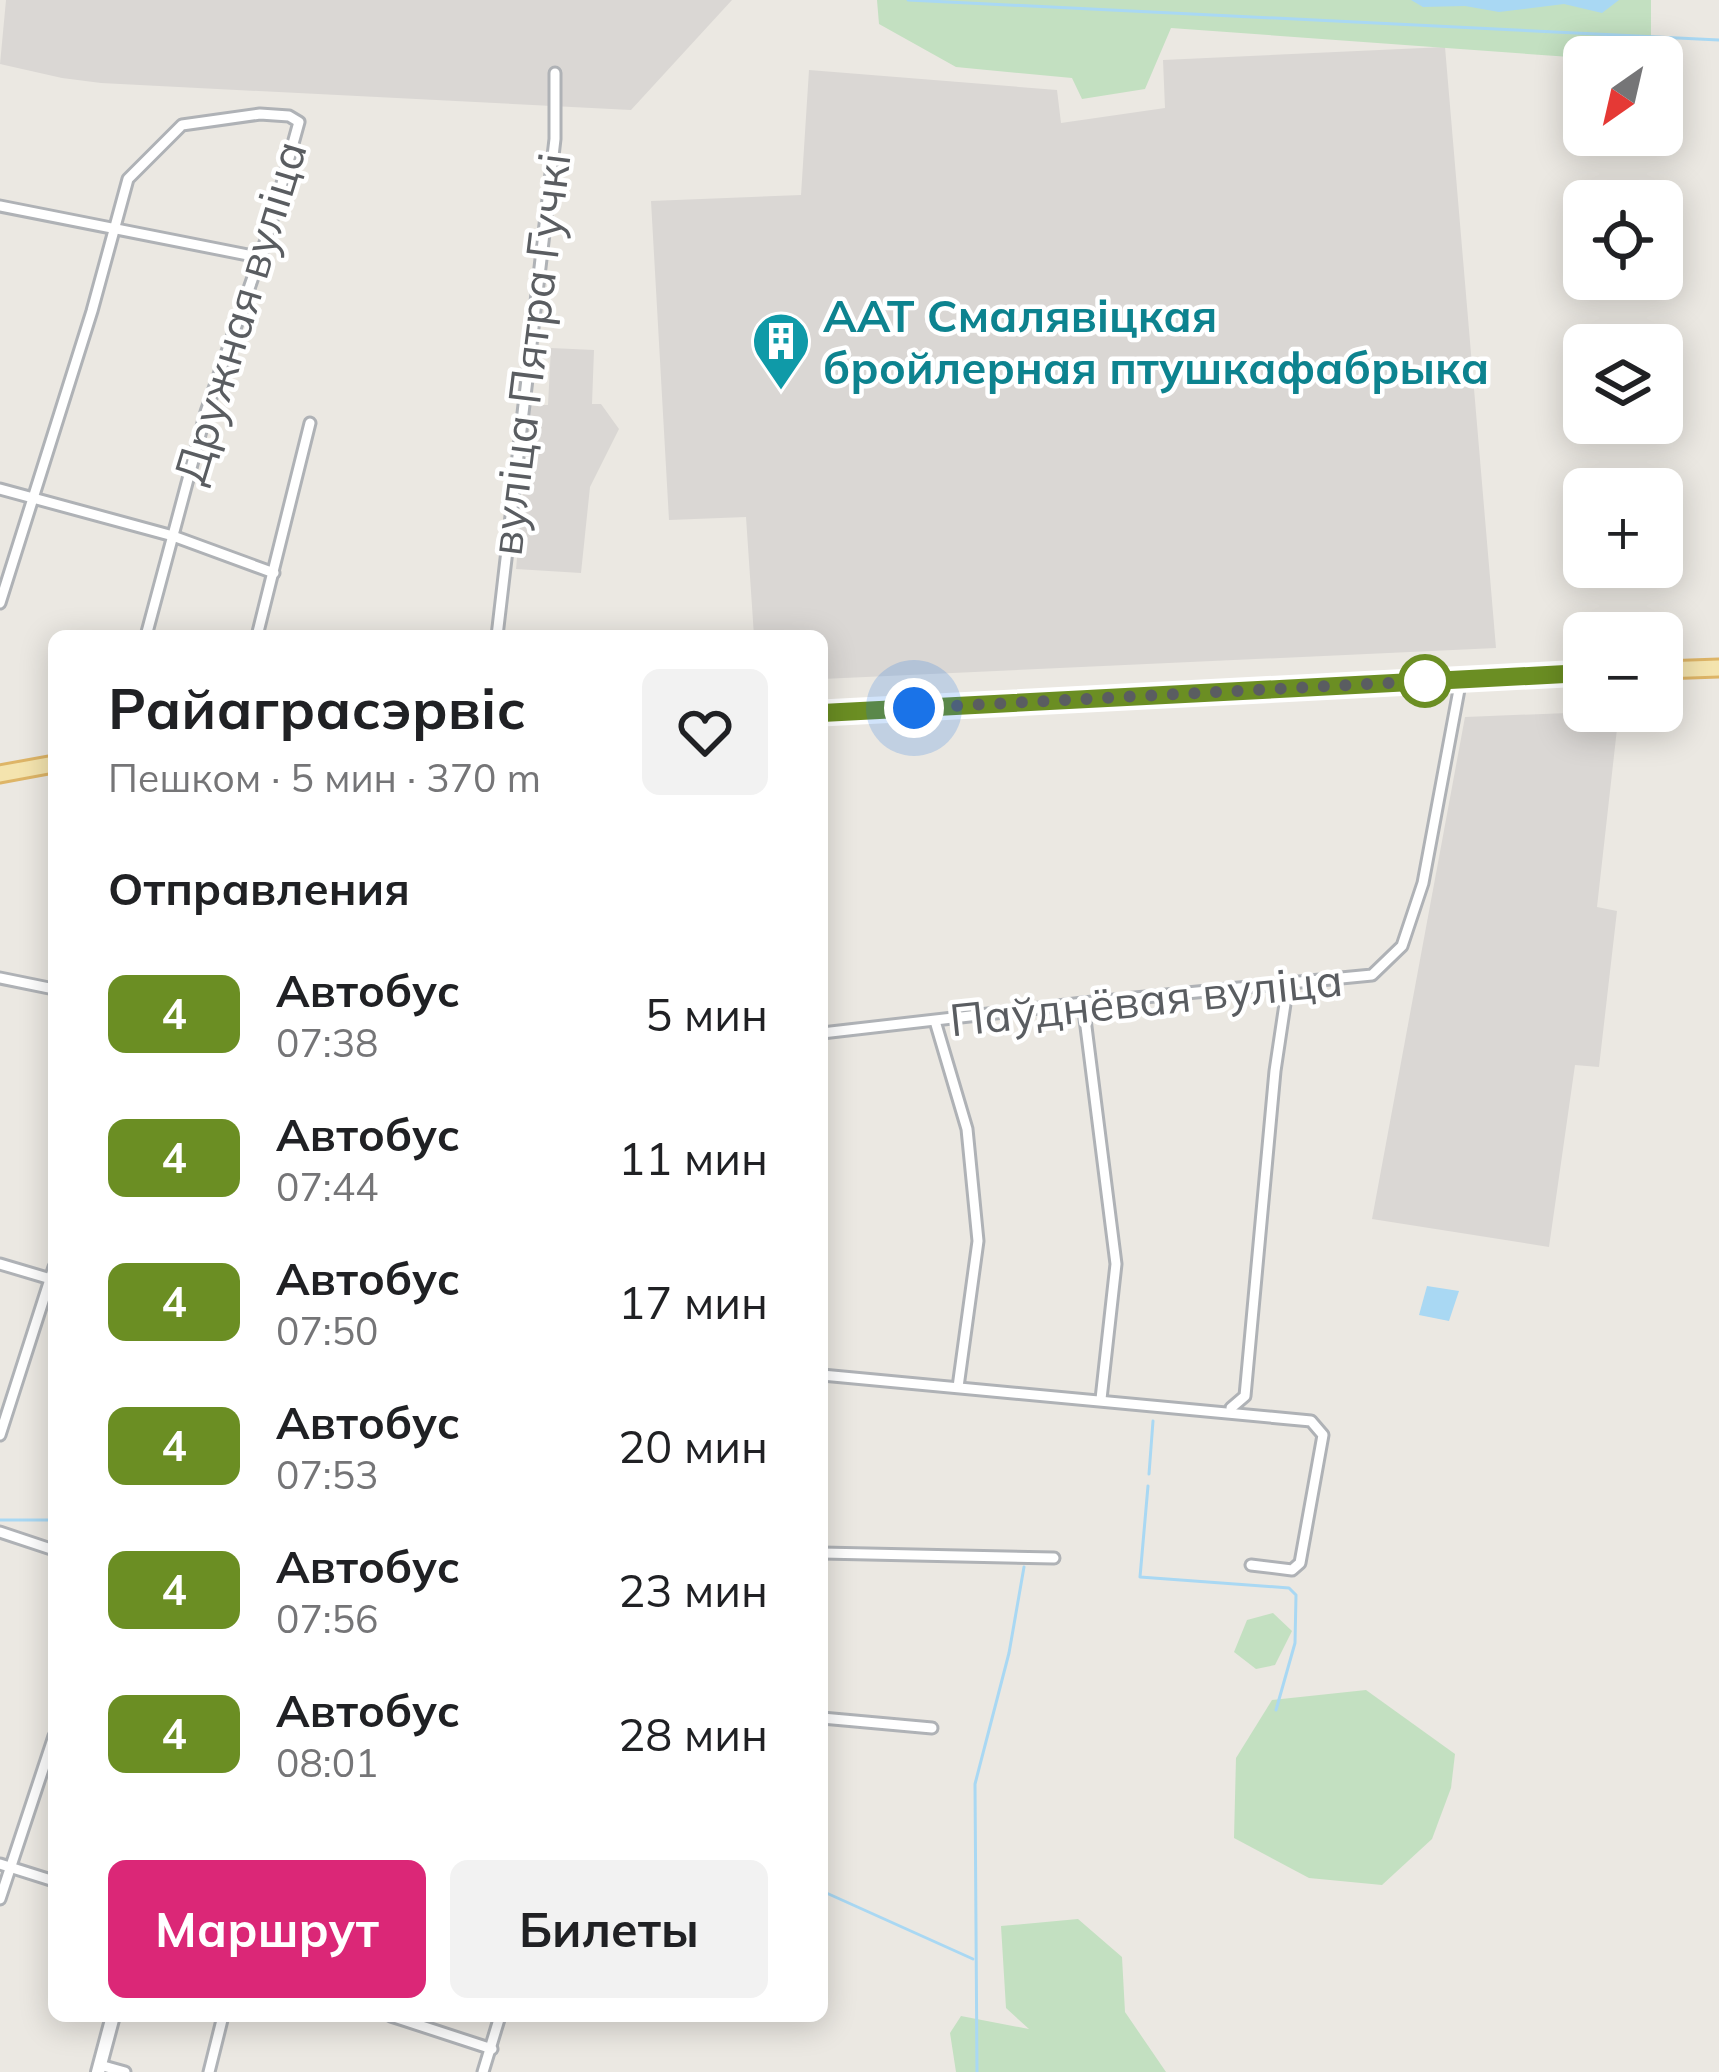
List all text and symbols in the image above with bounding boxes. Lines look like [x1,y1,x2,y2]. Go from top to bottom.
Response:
north arrow [1563,36,1683,156]
map controls [1563,36,1683,732]
street label: Дружная вуліца [160,134,318,490]
street label: вуліца Пятра Гучкі [477,150,581,558]
button: locate [1563,180,1683,300]
place label: ААТ Смалявіцкая бройлерная птушкафабрыка [823,287,1489,395]
building icon: ААТ Смалявіцкая бройлерная птушкафабрыка [750,310,812,392]
button: layers [1563,324,1683,444]
button: + [1563,468,1683,588]
button: − [1563,612,1683,732]
unlabelled marker [1400,656,1450,706]
button: heart [642,669,768,795]
text: Райаграсэрвіс [108,672,526,743]
your location [884,678,944,738]
text: Пешком · 5 мин · 370 m [108,753,541,802]
text: Отправления [108,860,410,916]
street label: Паўднёвая вуліца [947,951,1345,1047]
text: Автобус [276,962,460,1018]
text: 5 мин [645,986,768,1042]
text: 4 [161,987,187,1040]
text: 07:38 [276,1018,379,1067]
text: Автобус [276,1106,460,1162]
text: 11 мин [618,1130,768,1186]
text: 4 [161,1131,187,1184]
text: 07:44 [276,1162,379,1211]
text: Автобус [276,1250,460,1306]
text: 17 мин [618,1274,768,1330]
text: 4 [161,1275,187,1328]
text: 07:50 [276,1306,379,1355]
text: Автобус [276,1394,460,1450]
text: 20 мин [618,1418,768,1474]
text: 4 [161,1419,187,1472]
text: 07:53 [276,1450,379,1499]
text: Автобус [276,1538,460,1594]
text: 23 мин [618,1562,768,1618]
text: 4 [161,1563,187,1616]
text: 07:56 [276,1594,379,1643]
text: Автобус [276,1682,460,1738]
text: 28 мин [618,1706,768,1762]
text: 4 [161,1707,187,1760]
text: 08:01 [276,1738,379,1787]
button: Маршрут [108,1860,426,1998]
button: Билеты [450,1860,768,1998]

